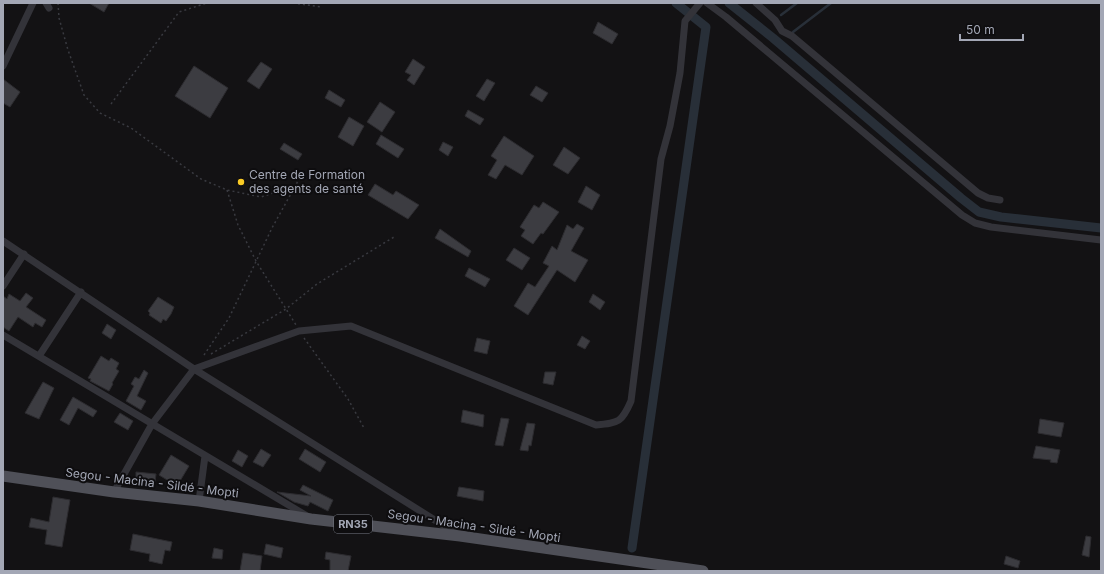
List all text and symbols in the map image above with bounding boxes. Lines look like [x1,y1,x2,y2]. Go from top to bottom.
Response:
scale bar [960,16,1023,42]
text: 50 m [966,22,995,37]
place label: Centre de Formation des agents de santé [249,167,365,196]
marker: Centre de Formation des agents de santé [236,177,246,187]
street label: Segou - Macina - Sildé - Mopti [65,464,240,501]
street label: Segou - Macina - Sildé - Mopti [387,506,562,545]
road number: RN35 [334,515,372,533]

